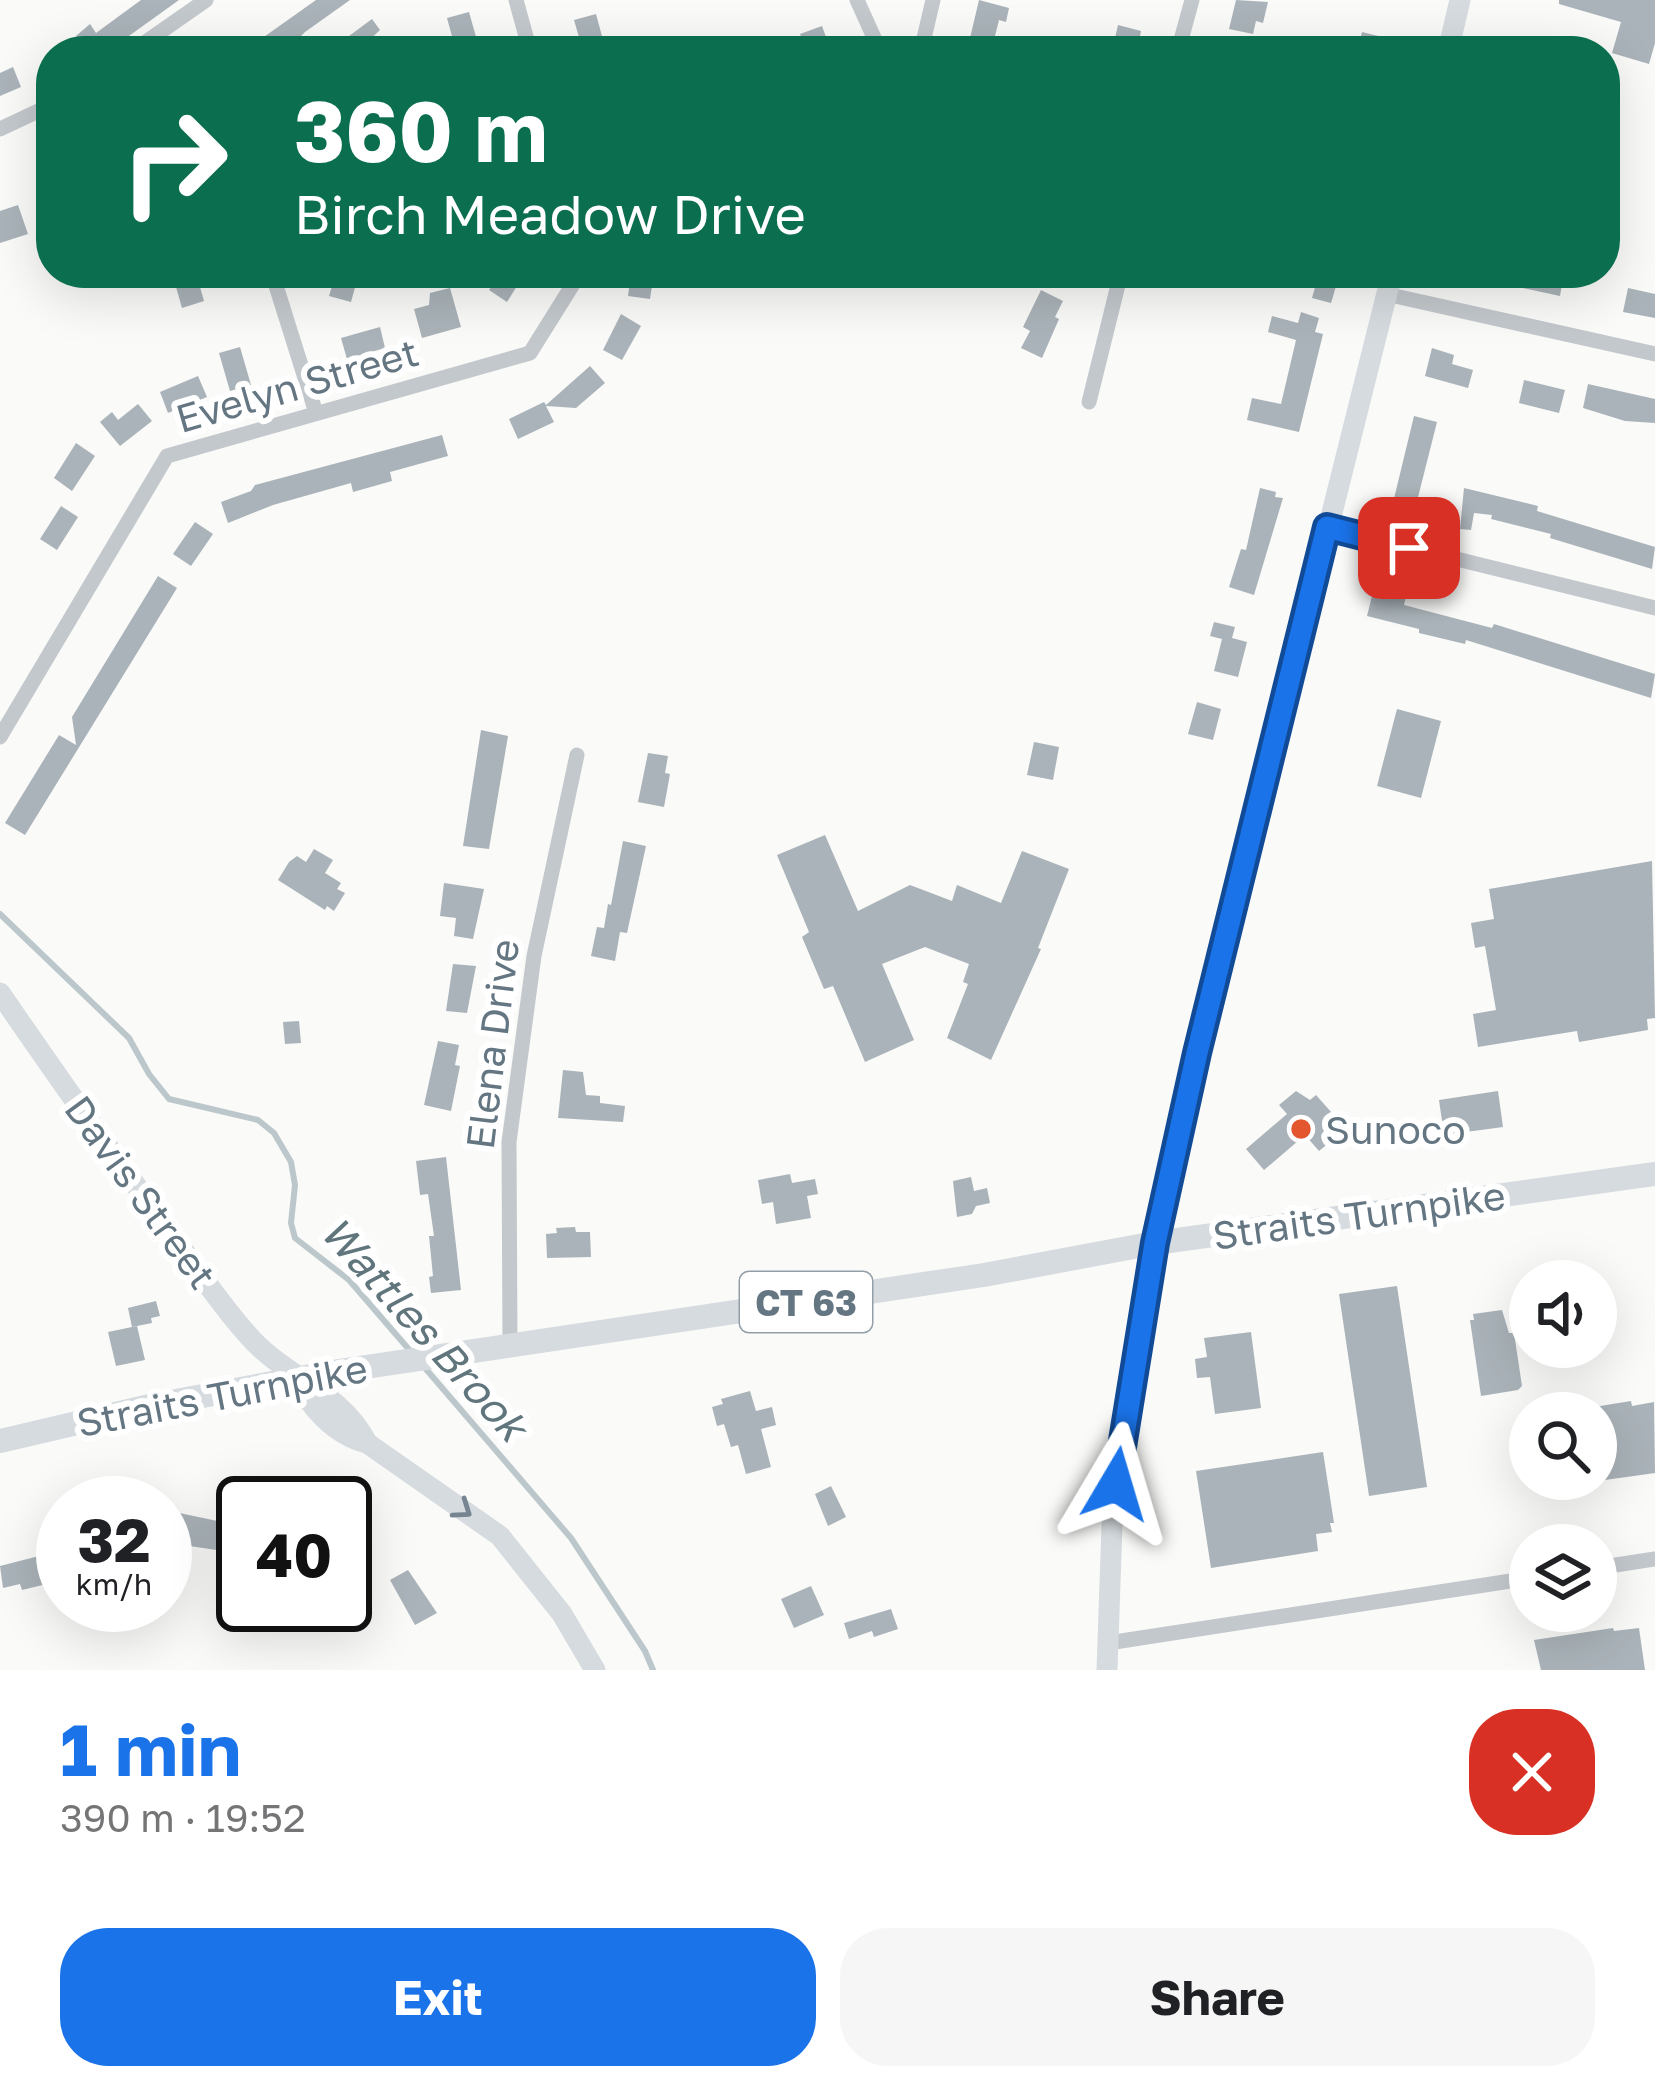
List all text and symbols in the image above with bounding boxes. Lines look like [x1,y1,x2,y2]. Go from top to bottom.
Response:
text: 360 m [294,80,548,180]
icon: right [96,84,252,240]
text: Birch Meadow Drive [294,181,806,246]
street label: Evelyn Street [170,328,424,442]
pin [1358,497,1460,599]
icon: arrive [1376,515,1442,581]
street label: Elena Drive [456,936,528,1152]
street label: Davis Street [55,1086,227,1298]
place label: Sunoco [1325,1106,1466,1153]
marker: Sunoco [1288,1116,1314,1142]
street label: Straits Turnpike [1210,1171,1508,1259]
water label: Wattles Brook [312,1206,541,1453]
map controls [1509,1260,1617,1632]
button: sound [1509,1260,1617,1368]
road number: CT 63 [740,1272,872,1332]
street label: Straits Turnpike [73,1344,371,1446]
button: search [1509,1392,1617,1500]
position arrow [1053,1421,1179,1547]
speed limit sign: 40 [216,1476,372,1632]
one-way arrow [449,1496,471,1518]
text: 32 [77,1503,151,1575]
button: layers [1509,1524,1617,1632]
text: km/h [76,1566,152,1602]
text: 1 min [60,1705,241,1792]
button: close [1469,1709,1595,1835]
text: 390 m · 19:52 [60,1794,306,1841]
button: Exit [60,1928,816,2066]
button: Share [840,1928,1595,2066]

